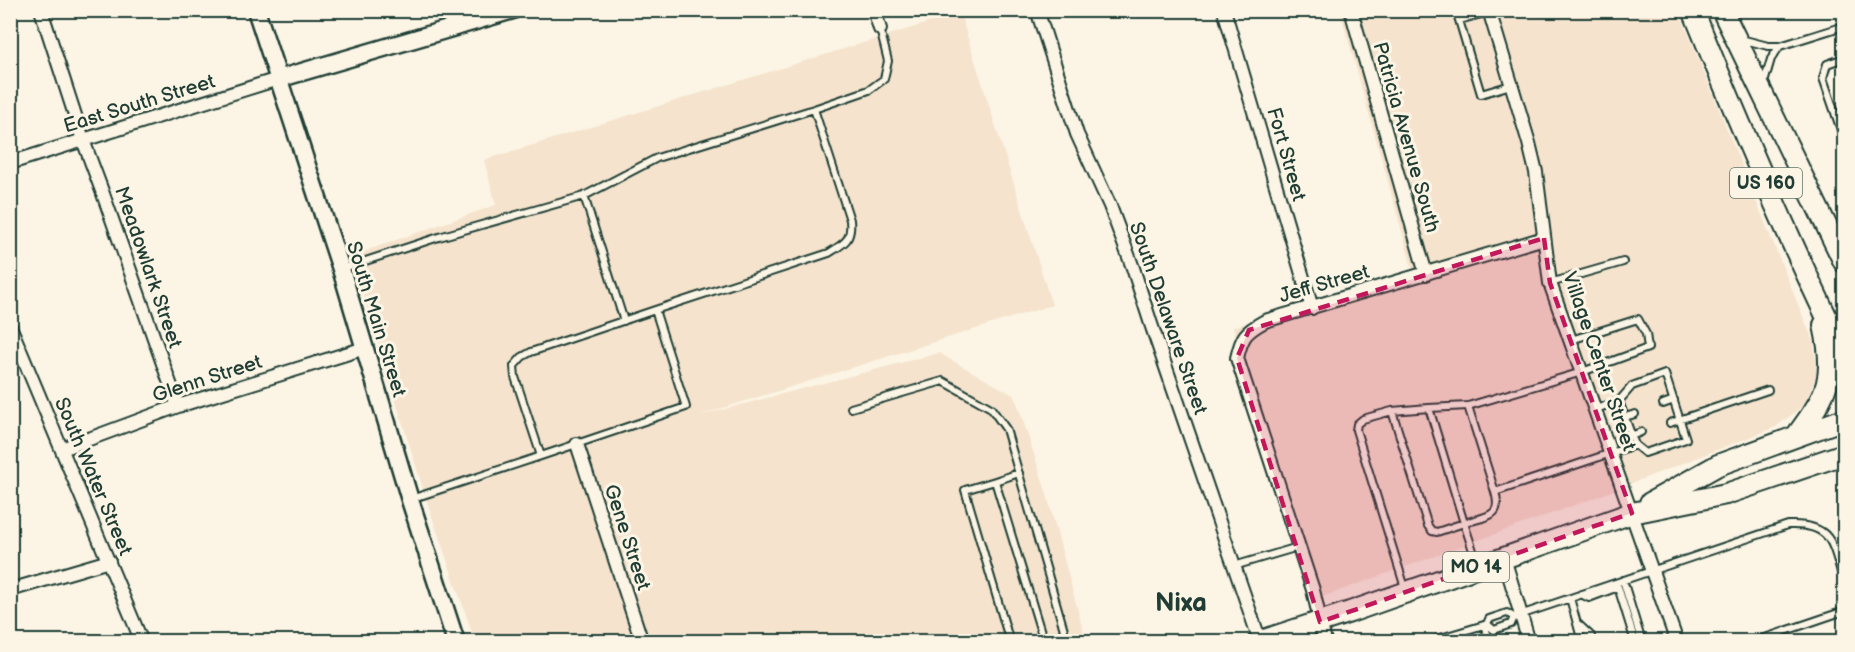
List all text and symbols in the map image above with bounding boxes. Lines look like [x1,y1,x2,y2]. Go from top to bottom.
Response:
street label: Patricia Avenue South [1367,39,1445,235]
street label: East South Street [61,70,218,138]
street label: Fort Street [1261,105,1311,204]
road number: US 160 [1730,168,1802,198]
street label: Meadowlark Street [109,183,187,351]
street label: South Delaware Street [1124,219,1212,418]
street label: South Main Street [341,239,411,400]
street label: Jeff Street [1276,260,1372,308]
street label: Village Center Street [1557,269,1641,454]
street label: Glenn Street [150,350,265,408]
street label: South Water Street [49,394,137,559]
street label: Gene Street [599,481,655,593]
road number: MO 14 [1443,552,1509,582]
district label: Nixa [1155,588,1207,619]

